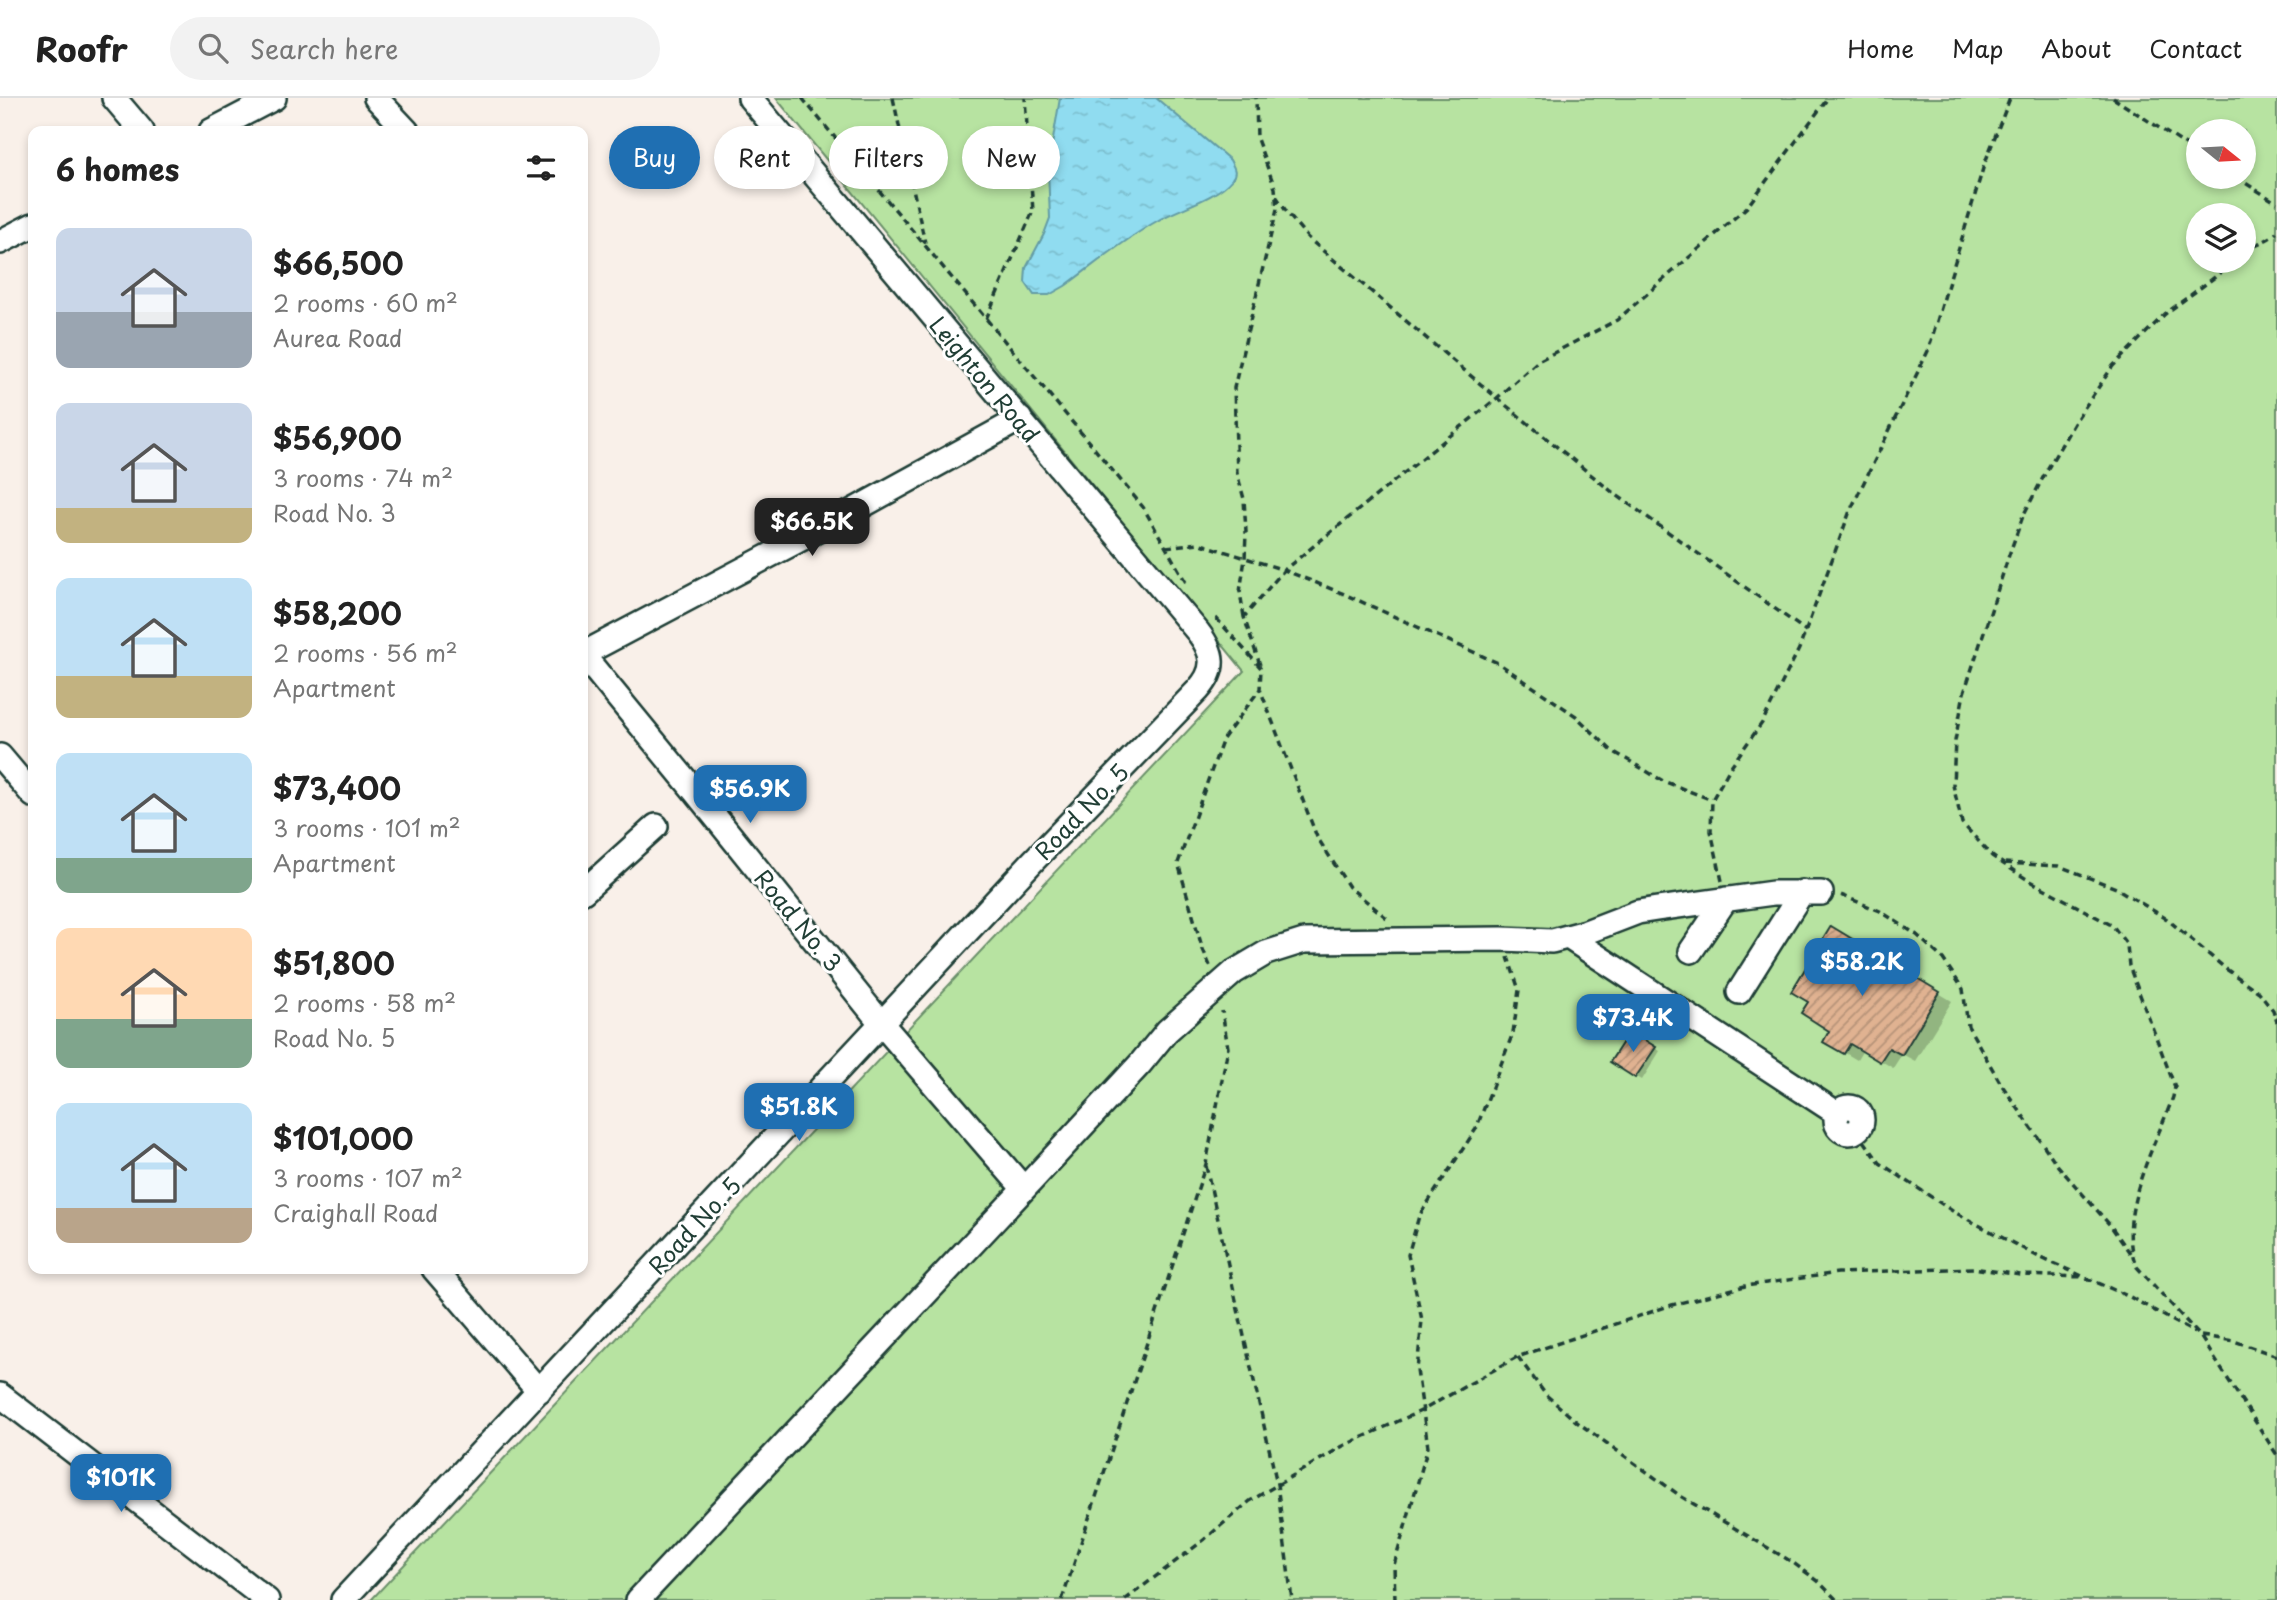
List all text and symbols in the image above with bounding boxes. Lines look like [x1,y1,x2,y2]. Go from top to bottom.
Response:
search box [170,17,660,80]
text: Roofr [35,23,128,73]
icon: search [194,29,232,67]
text: Search here [250,29,398,68]
text: Home [1847,30,1914,66]
text: Map [1952,30,2003,66]
text: About [2041,30,2111,66]
text: Contact [2149,30,2242,66]
north arrow [2186,119,2256,189]
map controls [2186,119,2256,273]
chip: Buy [609,126,700,189]
chip: Rent [714,126,815,189]
chip: Filters [829,126,948,189]
chip: New [962,126,1060,189]
text: 6 homes [56,146,179,191]
icon: filters [522,149,560,187]
button: layers [2186,203,2256,273]
text: $66,500 [273,240,404,285]
icon: home [112,256,196,340]
text: 2 rooms · 60 m² [273,285,458,320]
street label: Leighton Road [922,308,1048,450]
text: Aurea Road [273,320,403,355]
text: $56,900 [273,415,402,460]
icon: home [112,431,196,515]
text: 3 rooms · 74 m² [273,460,453,495]
text: Road No. 3 [273,495,396,530]
pin: $66.5K [755,498,869,558]
text: $66.5K [770,503,854,538]
text: $58,200 [273,590,402,635]
icon: home [112,606,196,690]
text: 2 rooms · 56 m² [273,635,458,670]
text: Apartment [273,670,396,705]
street label: Road No. 5 [1026,755,1136,867]
text: $73,400 [273,765,401,810]
pin: $56.9K [693,766,807,825]
text: $56.9K [710,770,790,805]
icon: home [112,781,196,865]
text: 3 rooms · 101 m² [273,810,461,845]
text: Apartment [273,845,396,880]
street label: Road No. 3 [747,861,851,979]
pin: $58.2K [1805,939,1919,998]
text: $51,800 [273,940,395,985]
text: $58.2K [1820,943,1904,978]
icon: home [112,956,196,1040]
text: 2 rooms · 58 m² [273,985,456,1020]
pin: $73.4K [1576,995,1690,1054]
text: $73.4K [1593,999,1673,1034]
text: Road No. 5 [273,1020,395,1055]
pin: $51.8K [742,1084,856,1143]
text: $51.8K [760,1088,838,1123]
text: $101,000 [273,1115,414,1160]
icon: home [112,1131,196,1215]
text: 3 rooms · 107 m² [273,1160,463,1195]
street label: Road No. 5 [639,1168,749,1282]
text: Craighall Road [273,1195,438,1230]
pin: $101K [72,1454,170,1514]
text: $101K [86,1459,156,1494]

